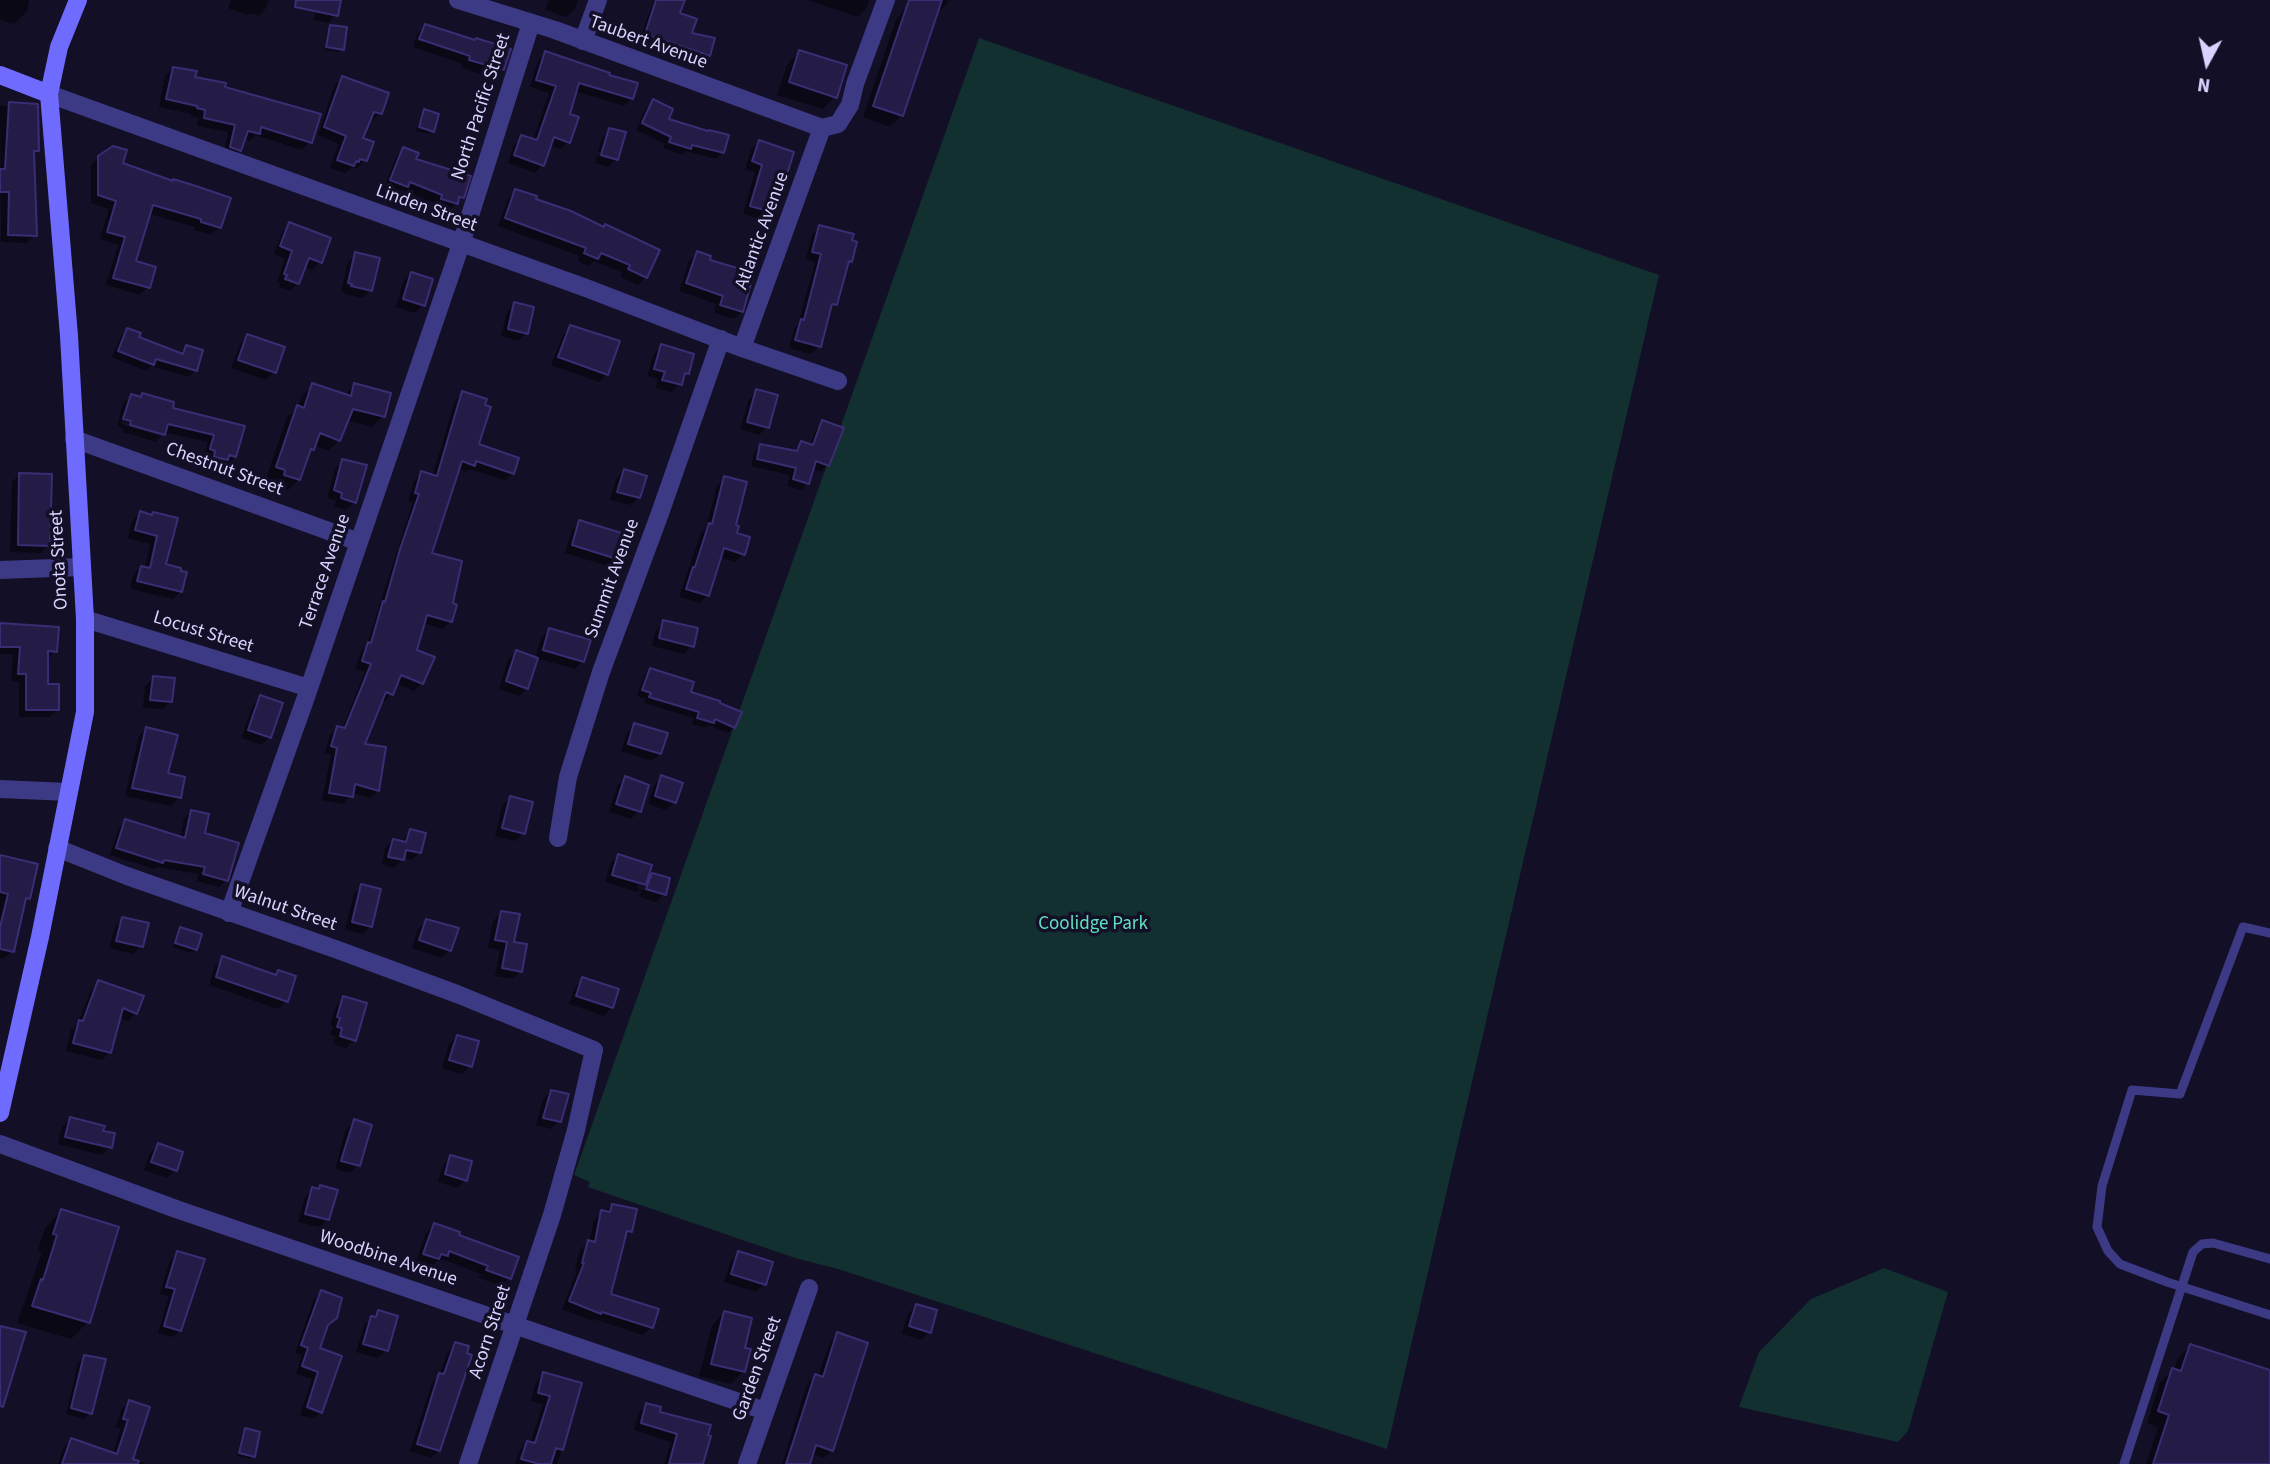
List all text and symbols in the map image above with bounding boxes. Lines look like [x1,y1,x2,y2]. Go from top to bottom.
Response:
street label: Taubert Avenue [586,11,710,75]
north arrow [2172,28,2242,98]
street label: North Pacific Street [448,31,516,183]
text: N [2196,70,2212,99]
street label: Atlantic Avenue [731,169,795,293]
street label: Linden Street [372,180,480,238]
street label: Chestnut Street [162,438,286,502]
street label: Onota Street [46,509,74,611]
street label: Terrace Avenue [296,511,356,633]
street label: Summit Avenue [581,516,645,642]
street label: Locust Street [150,607,256,659]
street label: Walnut Street [230,881,340,937]
park label: Coolidge Park [1038,914,1148,936]
street label: Woodbine Avenue [316,1226,460,1292]
street label: Acorn Street [465,1282,517,1382]
street label: Garden Street [729,1314,787,1424]

